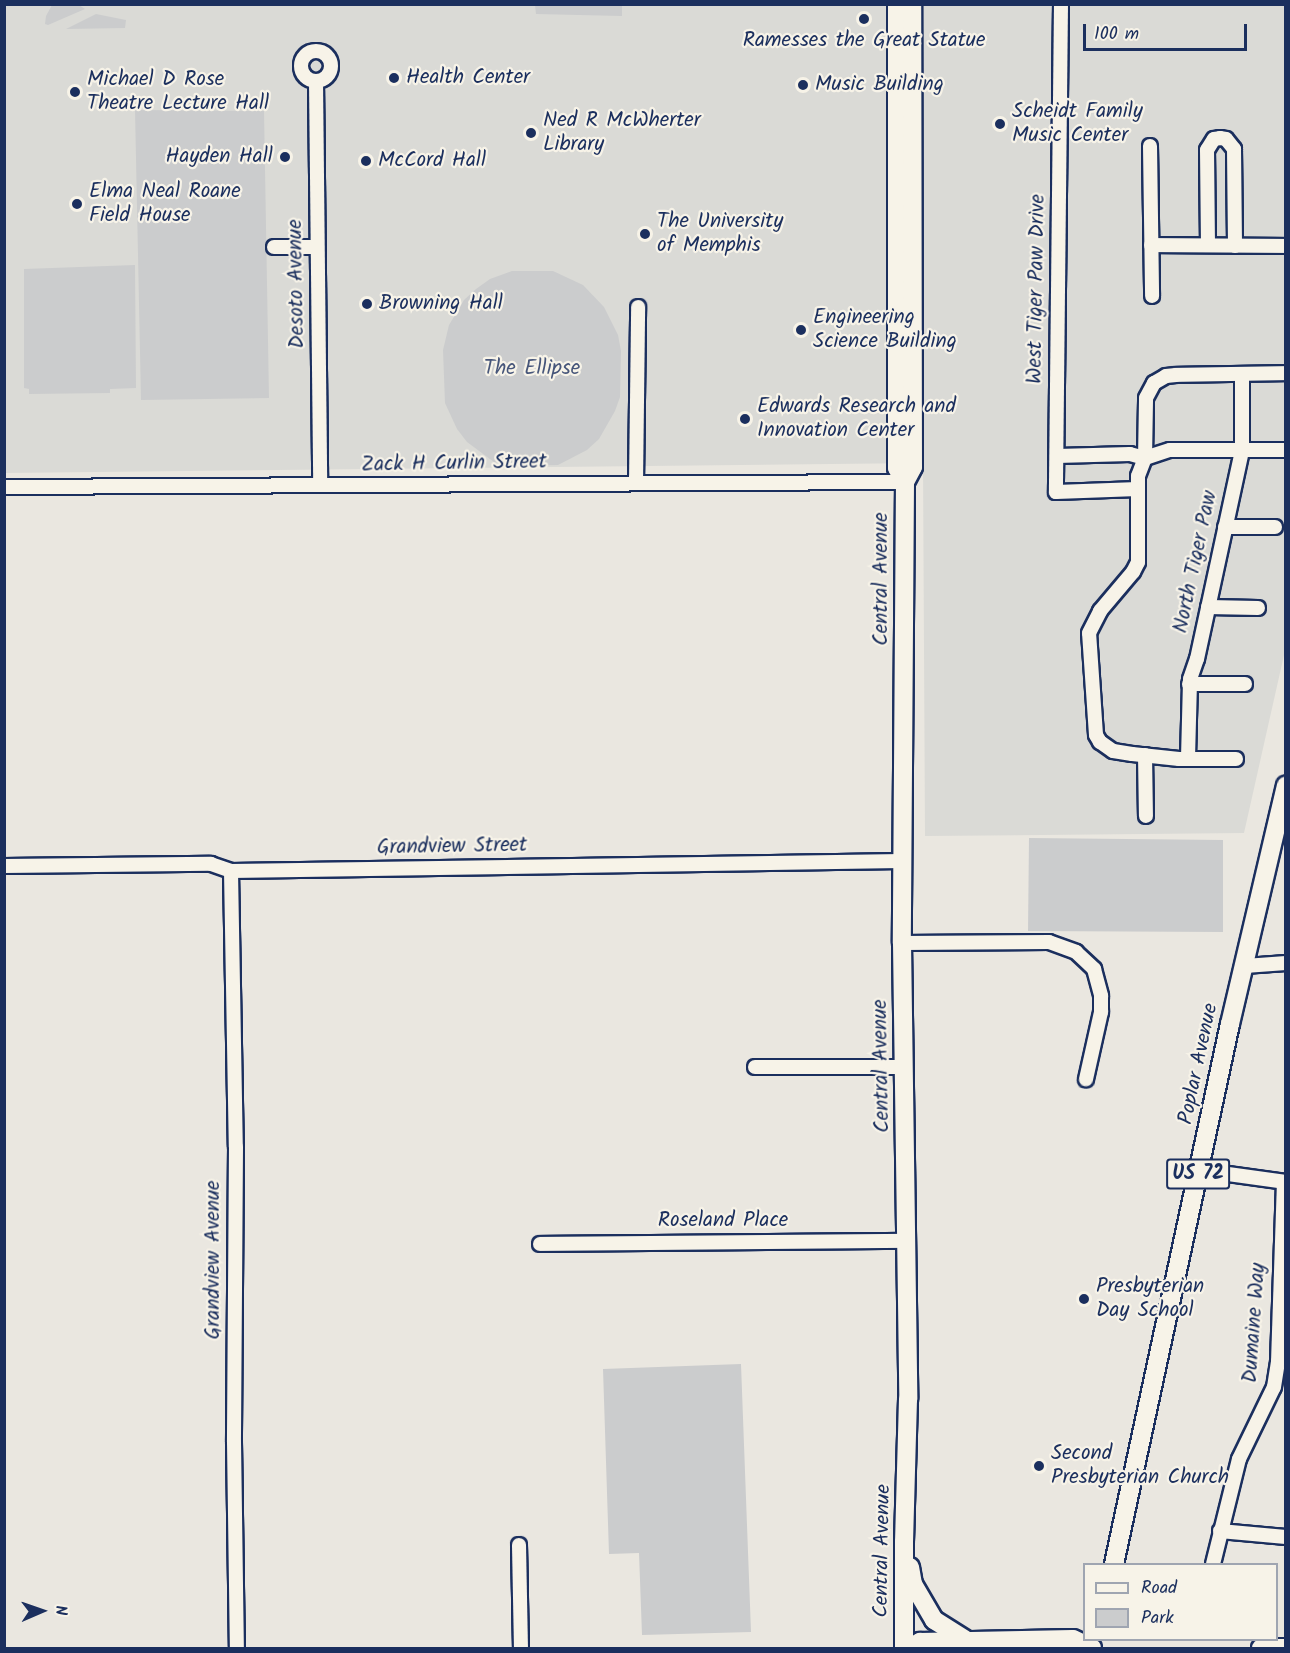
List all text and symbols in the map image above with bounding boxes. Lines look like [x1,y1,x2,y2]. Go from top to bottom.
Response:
marker: Ramesses the Great Statue [857,12,871,26]
scale bar [1086,12,1250,50]
text: 100 m [1094,20,1139,49]
place label: Ramesses the Great Statue [743,28,985,54]
place label: Health Center [406,65,530,91]
place label: Michael D Rose Theatre Lecture Hall [87,67,269,117]
marker: Health Center [387,71,401,85]
place label: Music Building [815,72,944,98]
marker: Music Building [796,78,810,92]
marker: Michael D Rose Theatre Lecture Hall [68,85,82,99]
place label: Scheidt Family Music Center [1012,99,1143,149]
place label: Ned R McWherter Library [543,108,701,158]
marker: Scheidt Family Music Center [993,117,1007,131]
marker: Ned R McWherter Library [524,126,538,140]
place label: Hayden Hall [165,144,273,170]
place label: McCord Hall [378,148,486,174]
marker: Hayden Hall [278,150,292,164]
marker: McCord Hall [359,154,373,168]
place label: Elma Neal Roane Field House [89,179,241,229]
street label: West Tiger Paw Drive [1023,194,1051,384]
marker: Elma Neal Roane Field House [70,197,84,211]
place label: The University of Memphis [657,209,783,259]
street label: Desoto Avenue [283,219,311,349]
marker: The University of Memphis [638,227,652,241]
place label: Browning Hall [379,291,503,317]
marker: Browning Hall [360,297,374,311]
place label: Engineering Science Building [813,305,957,355]
marker: Engineering Science Building [794,323,808,337]
park label: The Ellipse [484,356,580,382]
place label: Edwards Research and Innovation Center [757,394,956,444]
marker: Edwards Research and Innovation Center [738,412,752,426]
street label: Zack H Curlin Street [361,450,547,478]
street label: North Tiger Paw [1169,489,1223,635]
street label: Central Avenue [869,512,895,646]
street label: Grandview Street [377,833,527,861]
street label: Central Avenue [868,999,896,1133]
street label: Poplar Avenue [1174,1001,1224,1127]
road number: US 72 [1165,1157,1231,1191]
street label: Grandview Avenue [201,1181,227,1339]
street label: Roseland Place [658,1208,788,1234]
street label: Dumaine Way [1238,1262,1272,1384]
place label: Presbyterian Day School [1096,1274,1204,1324]
marker: Presbyterian Day School [1077,1292,1091,1306]
place label: Second Presbyterian Church [1051,1441,1229,1491]
marker: Second Presbyterian Church [1032,1459,1046,1473]
street label: Central Avenue [869,1484,897,1618]
legend [1083,1563,1278,1641]
text: Road [1141,1574,1177,1603]
north arrow [12,1581,72,1641]
text: Park [1141,1604,1174,1633]
text: N [48,1605,73,1616]

